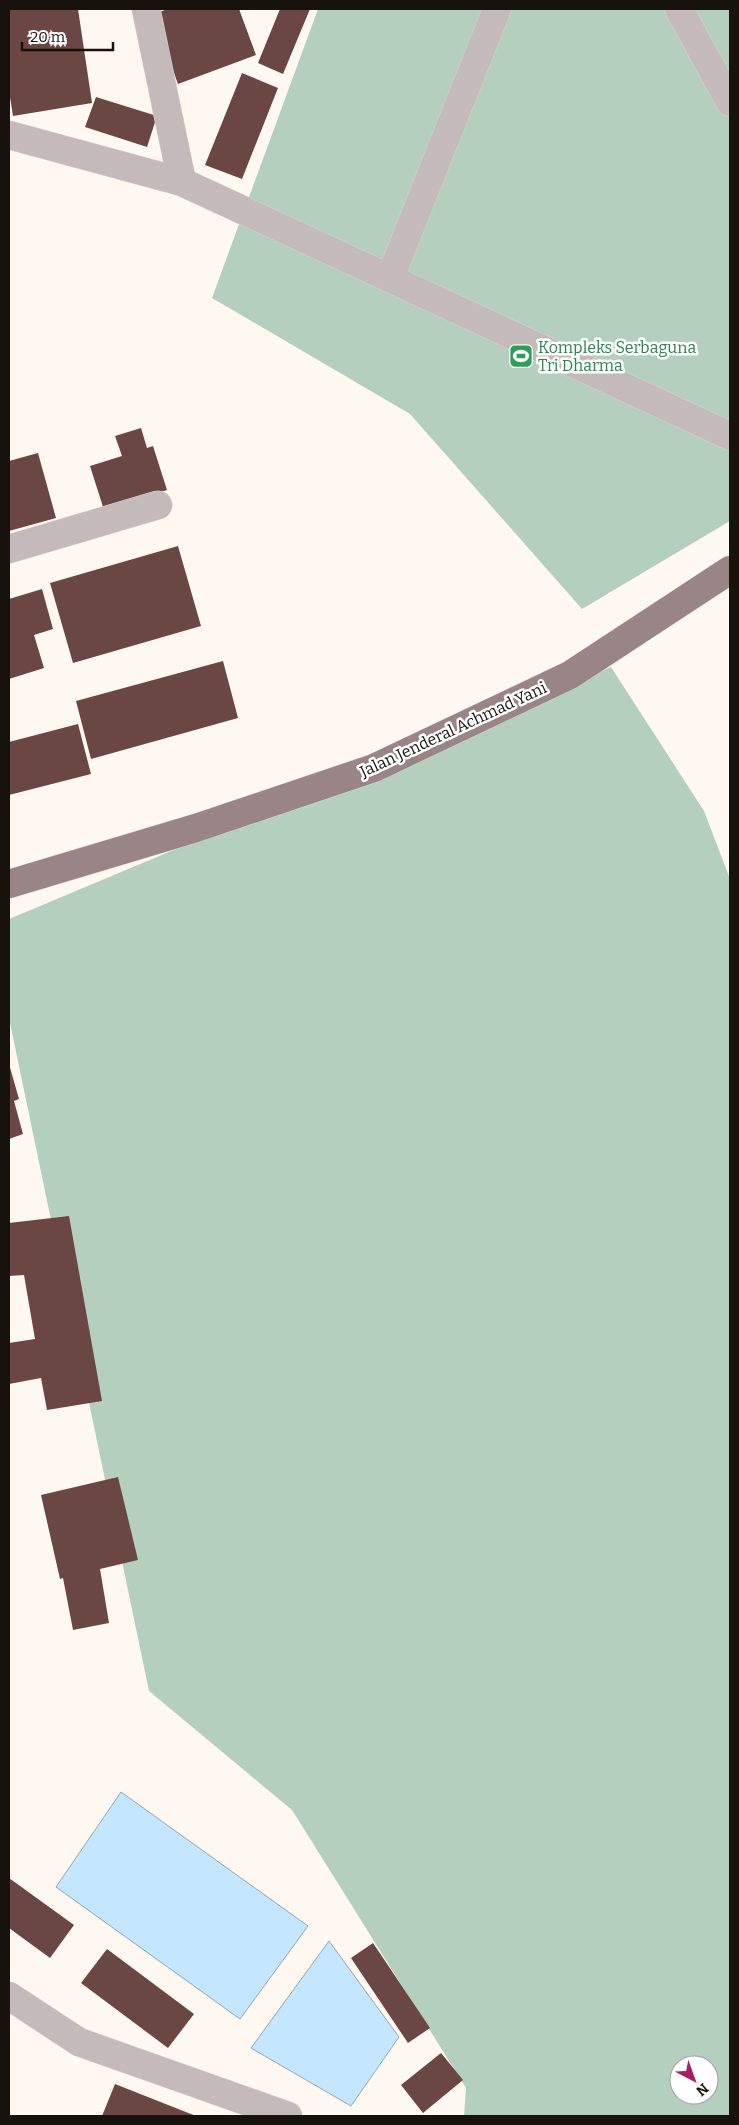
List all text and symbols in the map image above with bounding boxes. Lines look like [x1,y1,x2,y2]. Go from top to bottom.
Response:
scale bar [22,20,114,52]
text: 20 m [30,28,66,46]
place label: Kompleks Serbaguna Tri Dharma [538,338,696,375]
sports icon: Kompleks Serbaguna Tri Dharma [508,343,534,369]
street label: Jalan Jenderal Achmad Yani [356,678,550,782]
north arrow [669,2055,719,2105]
text: N [692,2079,712,2100]

